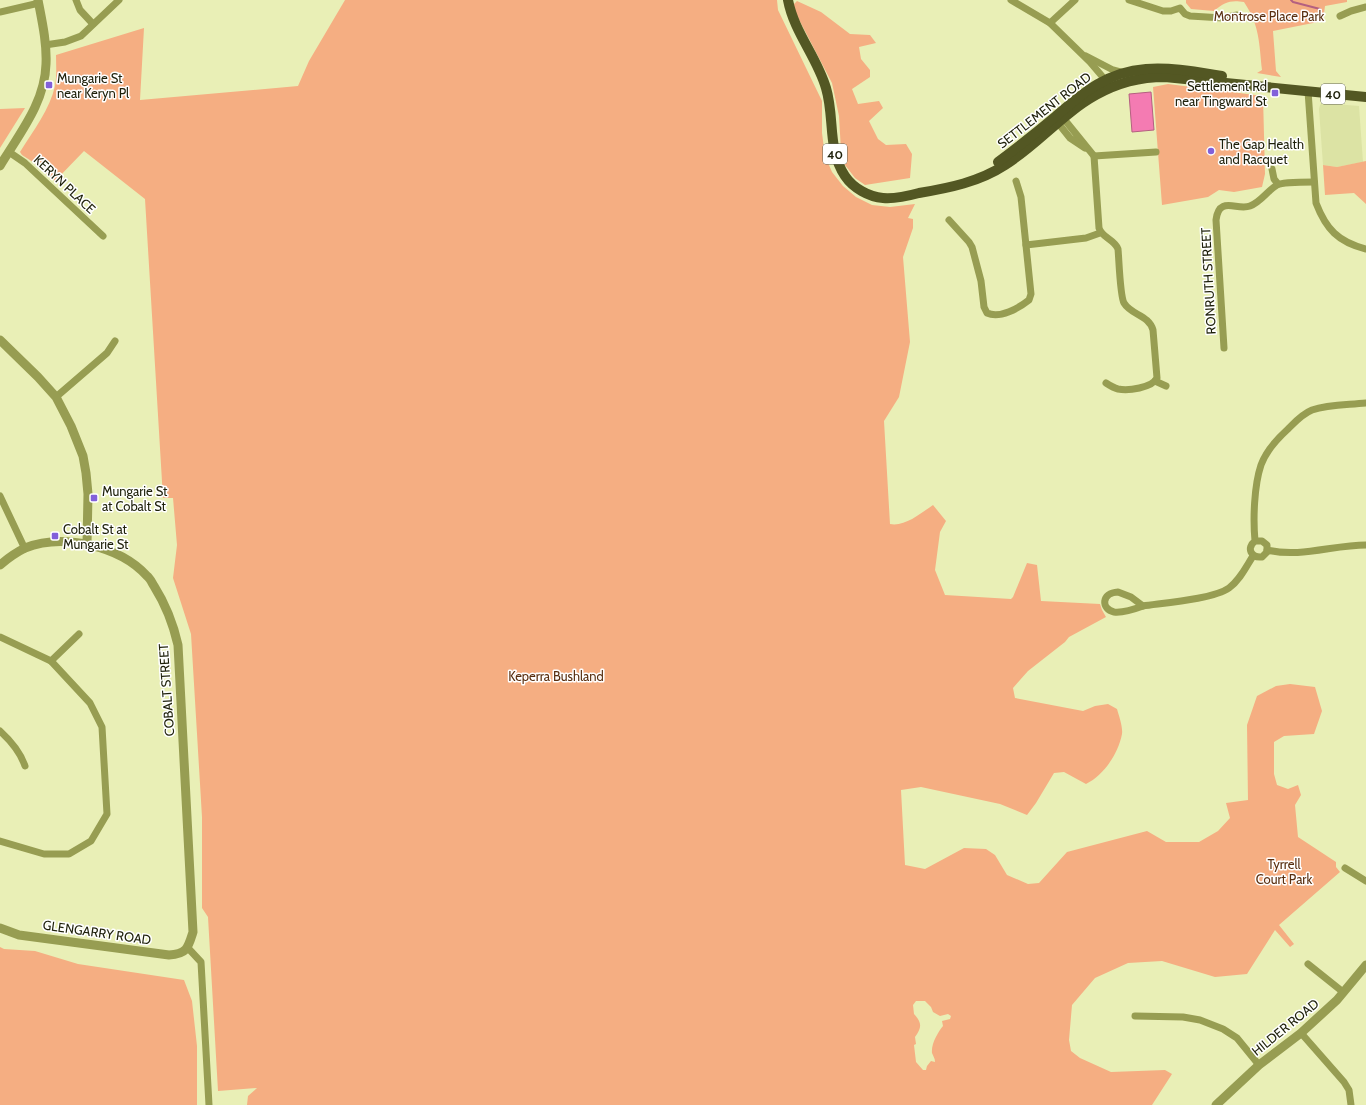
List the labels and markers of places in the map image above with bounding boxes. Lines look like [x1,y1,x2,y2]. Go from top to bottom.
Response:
place label: Mungarie St near Keryn Pl [57,70,129,101]
place label: Settlement Rd near Tingward St [1175,78,1268,109]
marker: Mungarie St near Keryn Pl [44,80,54,90]
marker: Settlement Rd near Tingward St [1270,88,1280,98]
place label: The Gap Health and Racquet [1219,136,1304,167]
marker: The Gap Health and Racquet [1206,146,1216,156]
place label: Mungarie St at Cobalt St [102,483,168,514]
marker: Mungarie St at Cobalt St [89,493,99,503]
place label: Cobalt St at Mungarie St [63,521,129,552]
marker: Cobalt St at Mungarie St [50,531,60,541]

